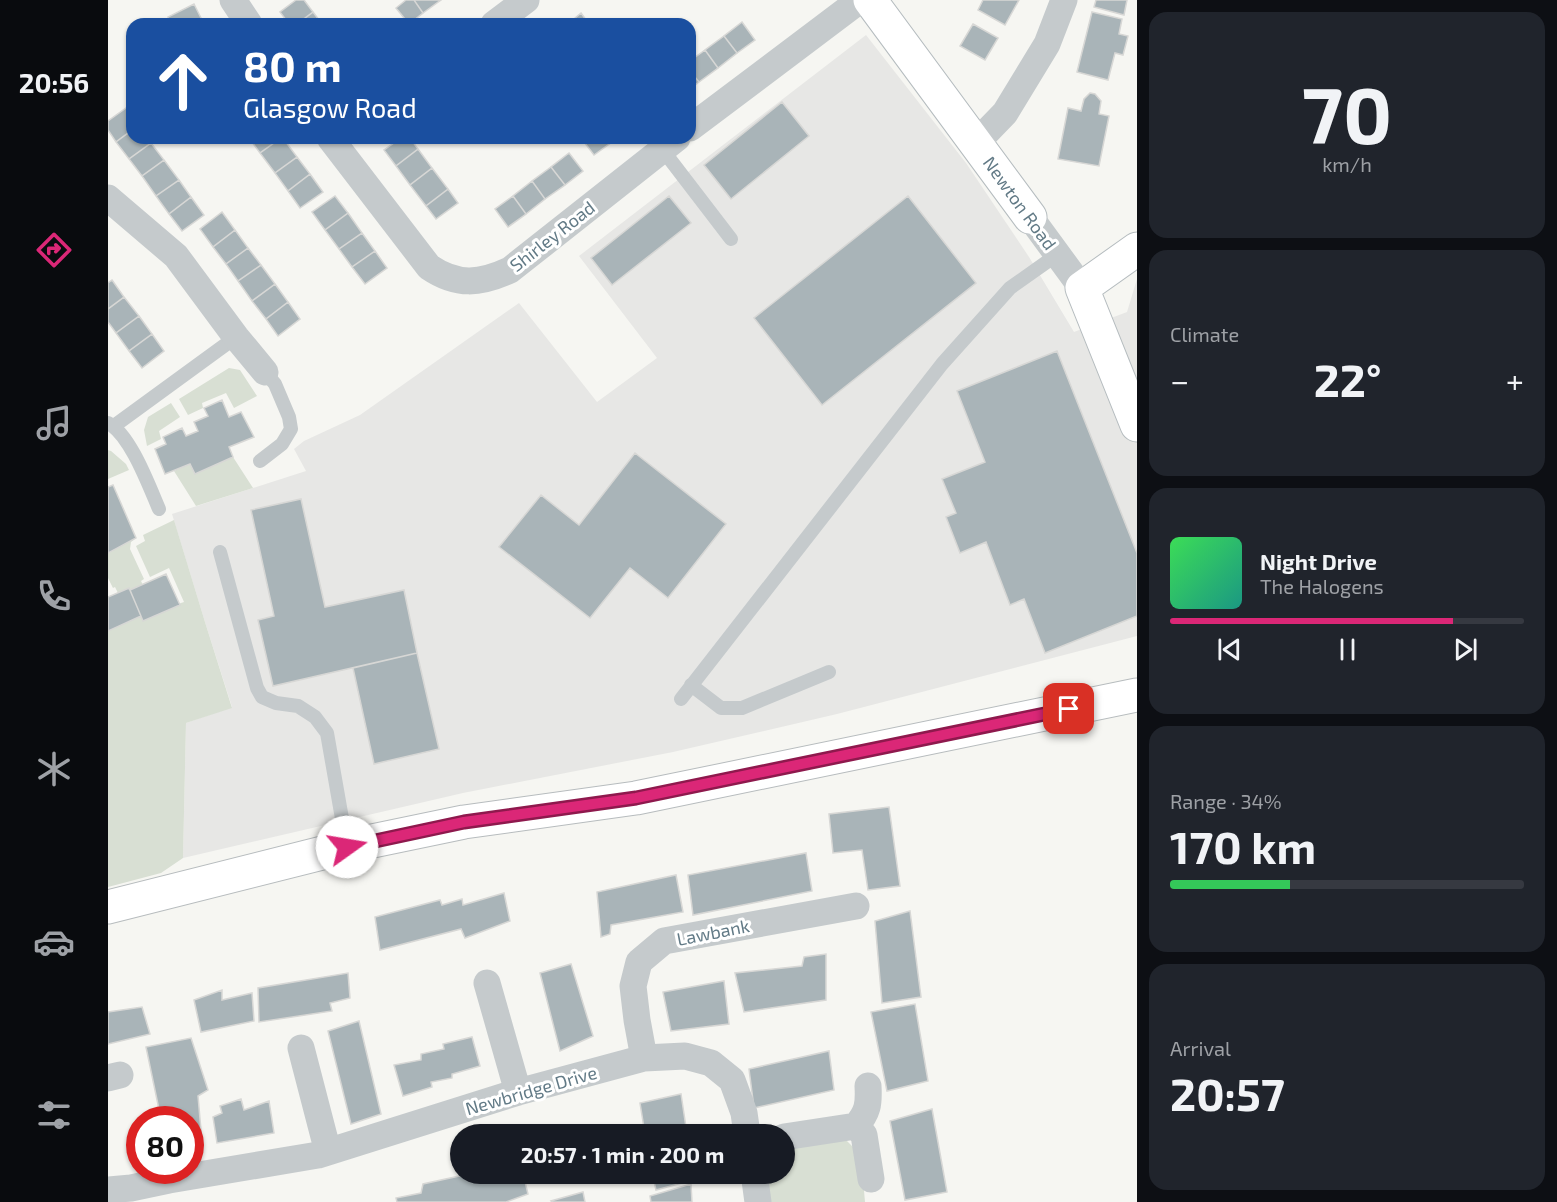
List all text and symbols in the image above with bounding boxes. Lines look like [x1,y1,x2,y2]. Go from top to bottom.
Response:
text: 80 m [243,40,342,90]
icon: ahead [144,42,222,120]
text: 20:56 [19,66,89,98]
text: 70 [1302,66,1392,160]
text: Glasgow Road [243,91,417,123]
street label: Newton Road [979,152,1061,254]
text: km/h [1322,152,1372,176]
street label: Shirley Road [505,196,599,276]
icon: directions [33,229,75,271]
text: Climate [1170,322,1239,346]
text: 22° [1314,352,1381,406]
text: − [1170,360,1189,400]
text: + [1506,360,1524,400]
icon: music [33,402,75,444]
text: Night Drive [1260,548,1377,574]
text: The Halogens [1260,574,1384,598]
icon: phone [33,575,75,617]
icon: previous [1213,633,1246,666]
icon: pause [1331,633,1364,666]
icon: next [1449,633,1482,666]
pin [1043,683,1094,734]
icon: arrive [1052,692,1085,725]
icon: climate [33,748,75,790]
text: Range · 34% [1170,789,1282,813]
position arrow [315,815,379,879]
text: 170 km [1170,819,1316,873]
street label: Lawbank [675,914,751,950]
icon: car [33,921,75,963]
text: Arrival [1170,1036,1231,1060]
street label: Newbridge Drive [463,1061,599,1119]
text: 20:57 [1170,1066,1285,1120]
icon: filters [33,1094,75,1136]
speed limit sign: 80 [126,1106,204,1184]
text: 20:57 · 1 min · 200 m [521,1141,724,1167]

